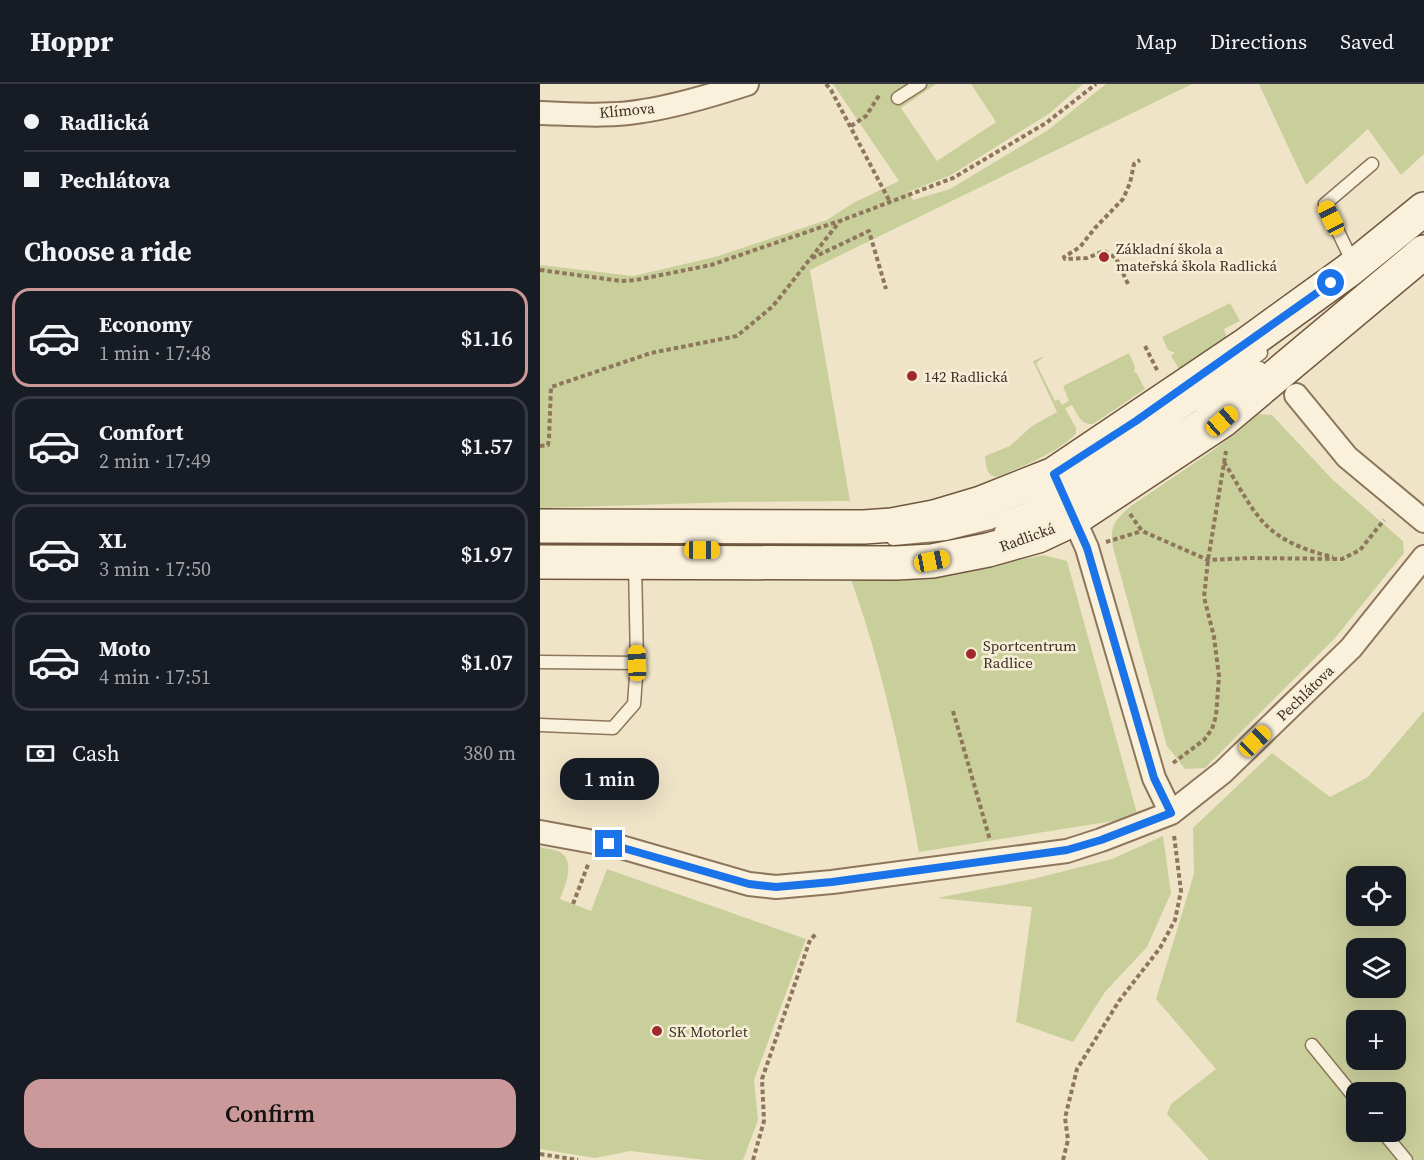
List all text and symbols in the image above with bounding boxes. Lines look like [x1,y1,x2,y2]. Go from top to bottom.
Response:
text: Hoppr [30,22,113,60]
text: Map [1136,27,1177,56]
text: Directions [1210,27,1307,56]
text: Saved [1340,27,1394,56]
street label: Klímova [598,97,656,123]
text: Radlická [60,107,149,137]
text: Pechlátova [60,165,170,195]
car [1315,198,1347,238]
text: Choose a ride [24,233,192,270]
place label: Základní škola a mateřská škola Radlická [1116,238,1278,276]
marker: Základní škola a mateřská škola Radlická [1097,250,1111,264]
route start [1317,269,1344,296]
text: Economy [99,309,193,339]
icon: car [27,311,81,365]
text: $1.16 [461,323,513,353]
text: 1 min · 17:48 [99,339,211,367]
place label: 142 Radlická [924,366,1008,387]
marker: 142 Radlická [905,369,919,383]
car [1203,402,1241,440]
text: Comfort [99,417,183,447]
icon: car [27,419,81,473]
text: $1.57 [461,431,513,461]
text: 2 min · 17:49 [99,447,211,475]
street label: Radlická [996,517,1058,557]
text: XL [99,525,126,555]
icon: car [27,527,81,581]
text: $1.97 [461,539,513,569]
car [684,541,720,559]
car [913,549,951,573]
text: 3 min · 17:50 [99,555,211,583]
text: Moto [99,633,151,663]
icon: car [27,635,81,689]
place label: Sportcentrum Radlice [983,635,1077,673]
car [627,645,647,681]
text: $1.07 [461,647,513,677]
marker: Sportcentrum Radlice [964,647,978,661]
street label: Pechlátova [1272,660,1339,726]
text: 4 min · 17:51 [99,663,211,691]
car [1236,722,1274,760]
icon: cash [24,737,57,770]
text: Cash [72,738,120,768]
text: 380 m [463,739,516,767]
callout: 1 min [560,757,658,799]
text: 1 min [584,765,635,793]
route end [595,830,622,857]
map controls [1346,866,1406,1142]
button: locate [1346,866,1406,926]
button: layers [1346,938,1406,998]
button: + [1346,1010,1406,1070]
place label: SK Motorlet [669,1021,748,1042]
marker: SK Motorlet [650,1024,664,1038]
button: Confirm [24,1079,516,1148]
button: − [1346,1082,1406,1142]

